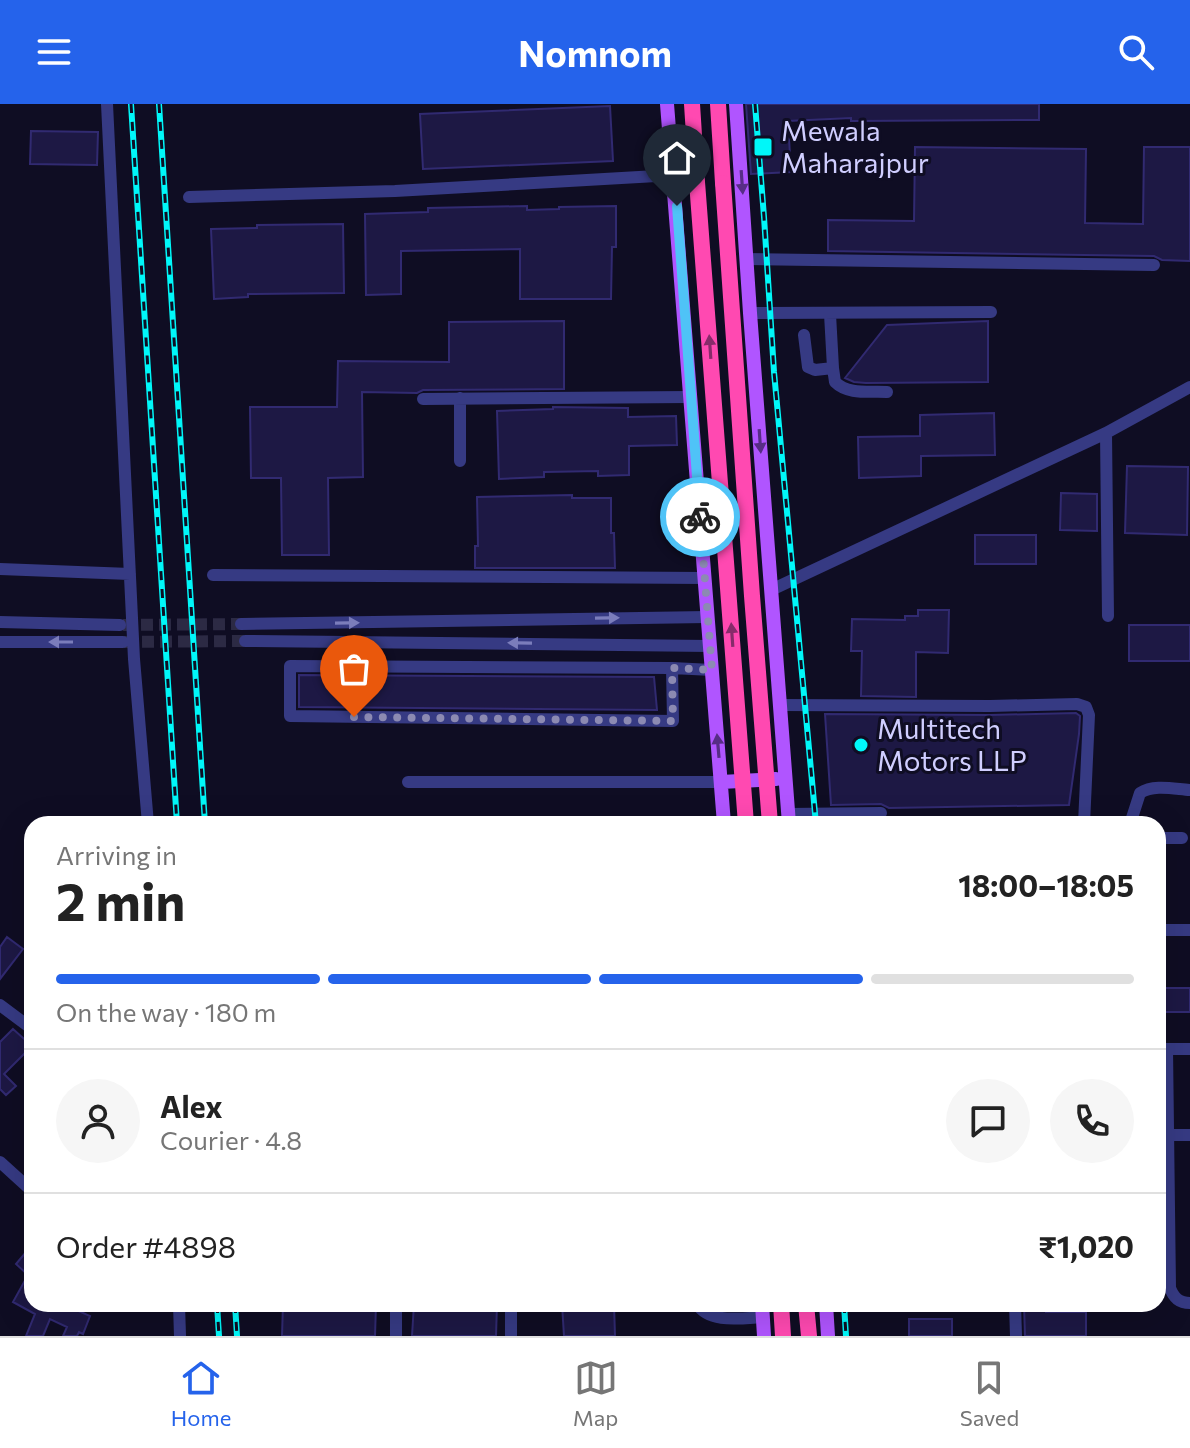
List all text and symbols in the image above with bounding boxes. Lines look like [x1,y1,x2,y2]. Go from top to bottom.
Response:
icon: menu [32,30,76,74]
text: Nomnom [518,30,672,74]
icon: search [1114,30,1158,74]
place label: Mewala Maharajpur [781,113,929,179]
pin [643,124,711,206]
icon: home [655,136,699,180]
marker: Mewala Maharajpur [752,136,774,158]
one-way arrow [736,170,749,195]
one-way arrow [703,334,716,359]
one-way arrow [753,429,766,454]
courier [660,477,740,557]
icon: bike [678,495,722,539]
one-way arrow [595,612,620,625]
one-way arrow [335,616,360,629]
one-way arrow [725,622,738,647]
pin [320,635,388,717]
one-way arrow [48,636,73,648]
one-way arrow [507,637,532,649]
icon: bag [332,647,376,691]
place label: Multitech Motors LLP [877,711,1027,777]
one-way arrow [711,733,724,758]
marker: Multitech Motors LLP [852,736,870,754]
text: Arriving in [56,839,177,870]
text: 18:00–18:05 [958,866,1134,903]
text: 2 min [56,868,185,932]
text: On the way · 180 m [56,996,276,1027]
button: person [56,1079,140,1163]
button: chat [946,1079,1030,1163]
button: phone [1050,1079,1134,1163]
text: Alex [160,1087,223,1124]
text: Courier · 4.8 [160,1124,302,1155]
text: Order #4898 [56,1227,236,1264]
text: ₹1,020 [1038,1227,1134,1264]
tab: Home [171,1356,231,1431]
tab: Map [573,1356,618,1431]
tab: Saved [960,1356,1019,1431]

